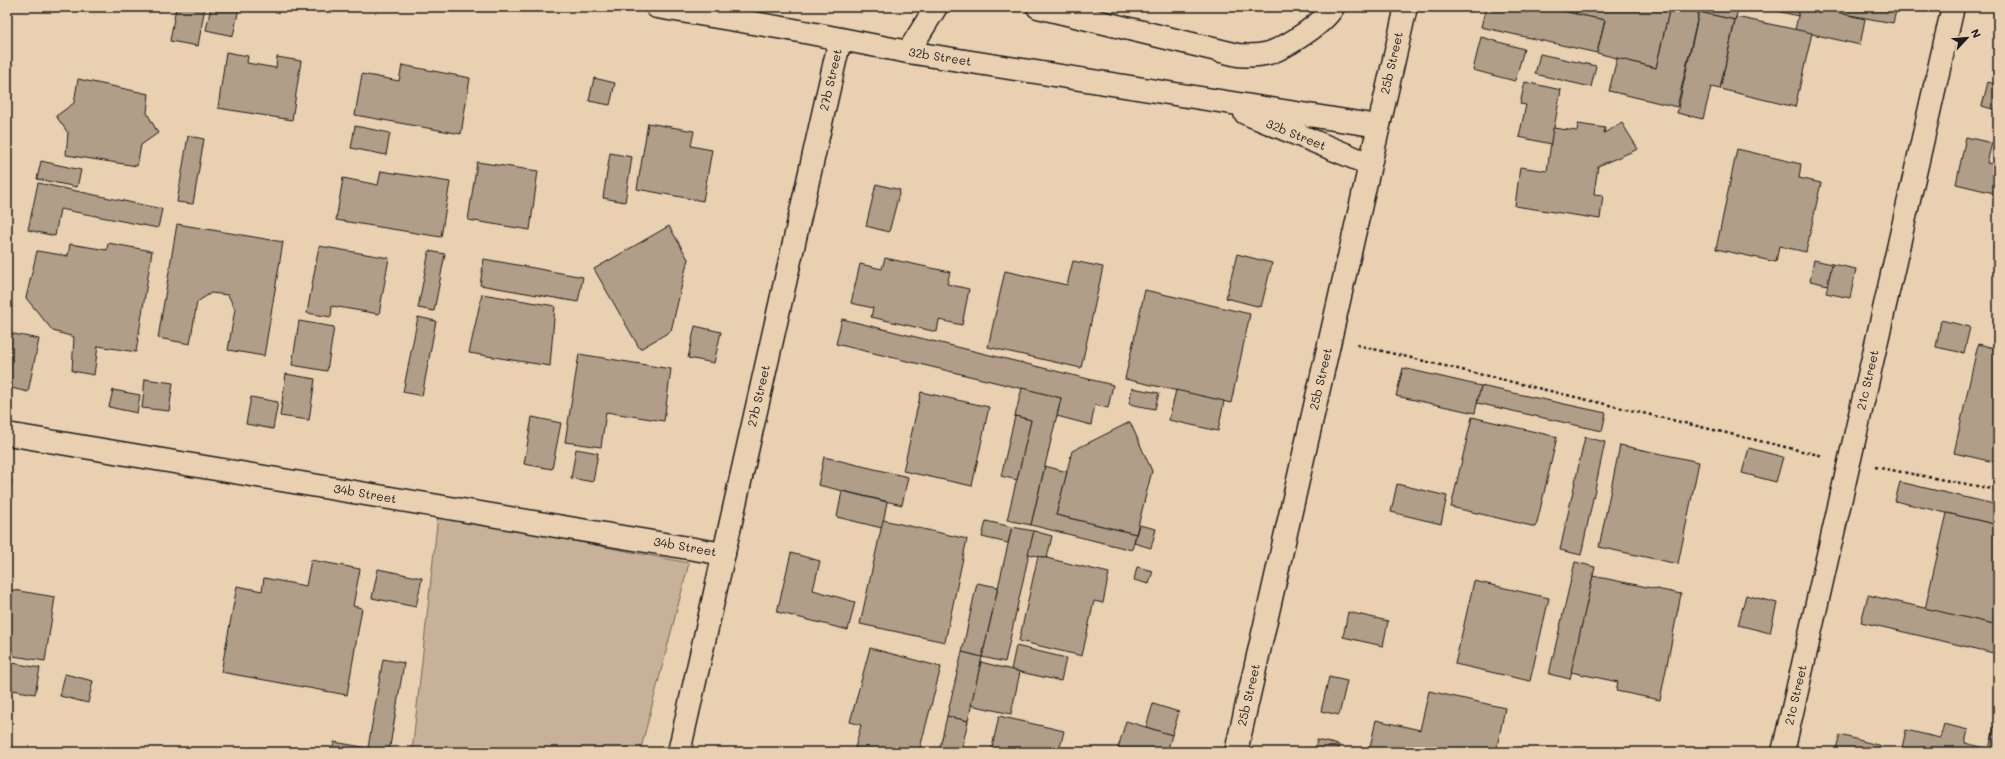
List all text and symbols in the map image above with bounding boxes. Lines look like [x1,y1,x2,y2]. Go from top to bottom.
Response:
north arrow [1947,18,1987,58]
text: N [1968,26,1985,40]
street label: 25b Street [1376,30,1406,95]
street label: 32b Street [908,43,973,69]
street label: 27b Street [815,47,845,112]
street label: 32b Street [1264,115,1329,153]
street label: 25b Street [1305,346,1335,411]
street label: 21c Street [1852,348,1882,411]
street label: 27b Street [743,363,773,428]
street label: 34b Street [332,480,398,506]
street label: 34b Street [652,533,718,559]
street label: 25b Street [1233,662,1263,727]
street label: 21c Street [1780,663,1810,726]

